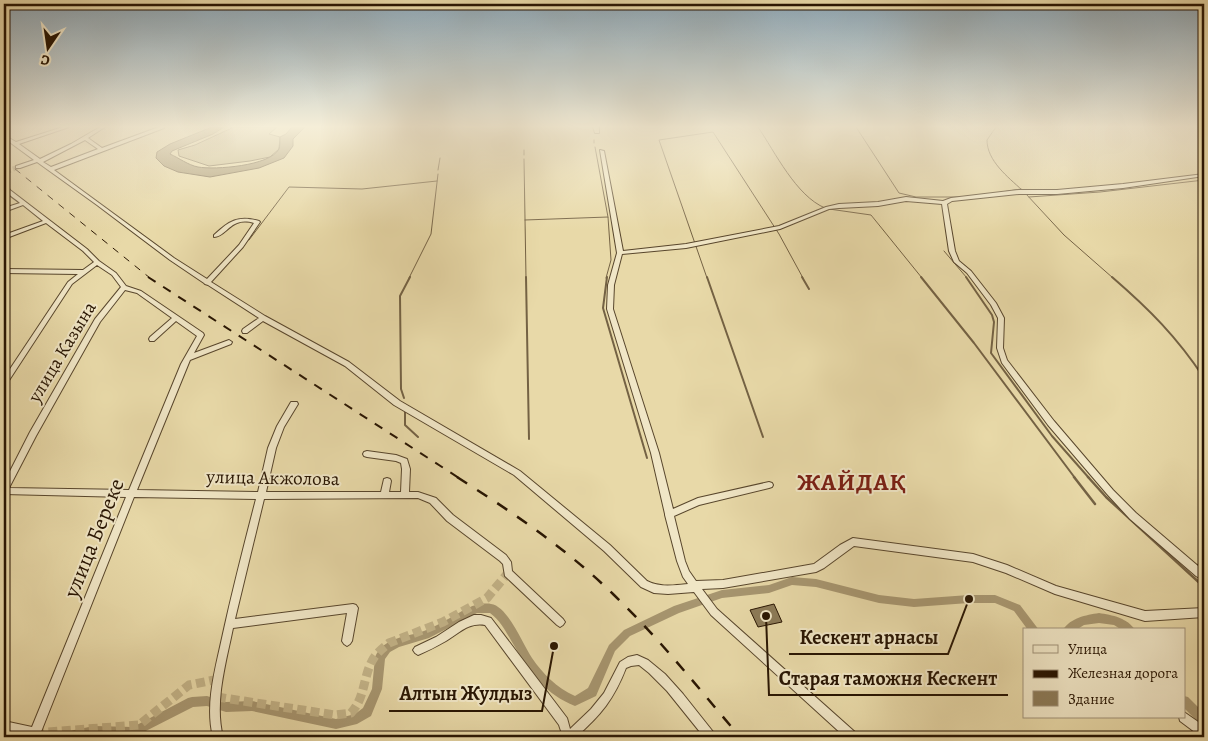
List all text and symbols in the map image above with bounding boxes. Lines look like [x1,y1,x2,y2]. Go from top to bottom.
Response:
north arrow [22,22,72,72]
text: С [38,50,52,70]
street label: улица Казына [21,296,103,408]
street label: улица Акжолова [205,464,340,492]
district label: ЖАЙДАҚ [797,466,907,498]
street label: улица Береке [56,474,132,603]
callout: Кескент арнасы [789,619,948,654]
text: Кескент арнасы [800,624,938,651]
legend [1023,628,1186,718]
text: Улица [1068,639,1107,659]
callout: Старая таможня Кескент [769,660,1008,695]
text: Железная дорога [1068,663,1178,683]
text: Старая таможня Кескент [779,665,997,692]
callout: Алтын Жулдыз [389,676,542,711]
text: Алтын Жулдыз [399,680,533,707]
text: Здание [1068,689,1115,709]

